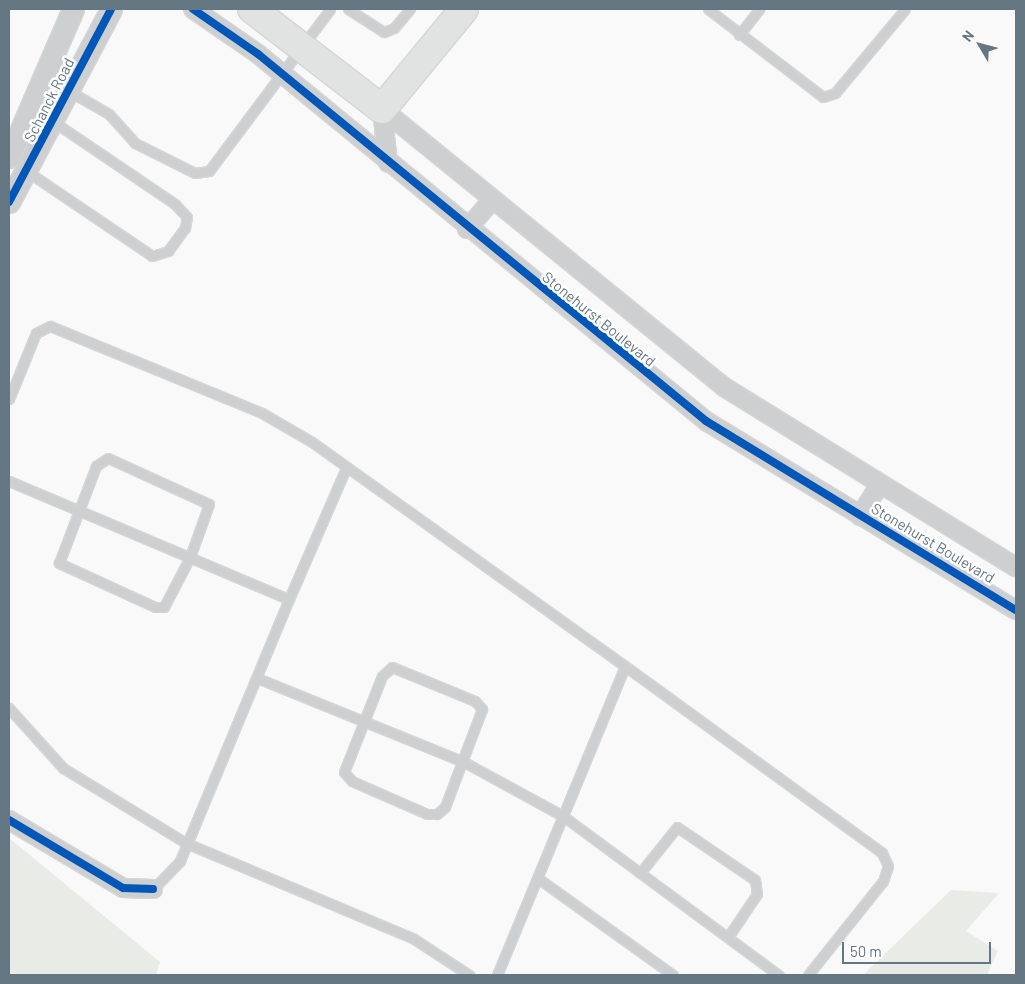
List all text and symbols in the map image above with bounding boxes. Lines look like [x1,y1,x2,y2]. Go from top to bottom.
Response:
north arrow [955,20,1005,70]
text: N [958,27,977,45]
street label: Schanck Road [20,55,78,145]
street label: Stonehurst Boulevard [539,268,659,370]
street label: Stonehurst Boulevard [868,499,998,587]
scale bar [845,932,994,964]
text: 50 m [850,942,882,960]

